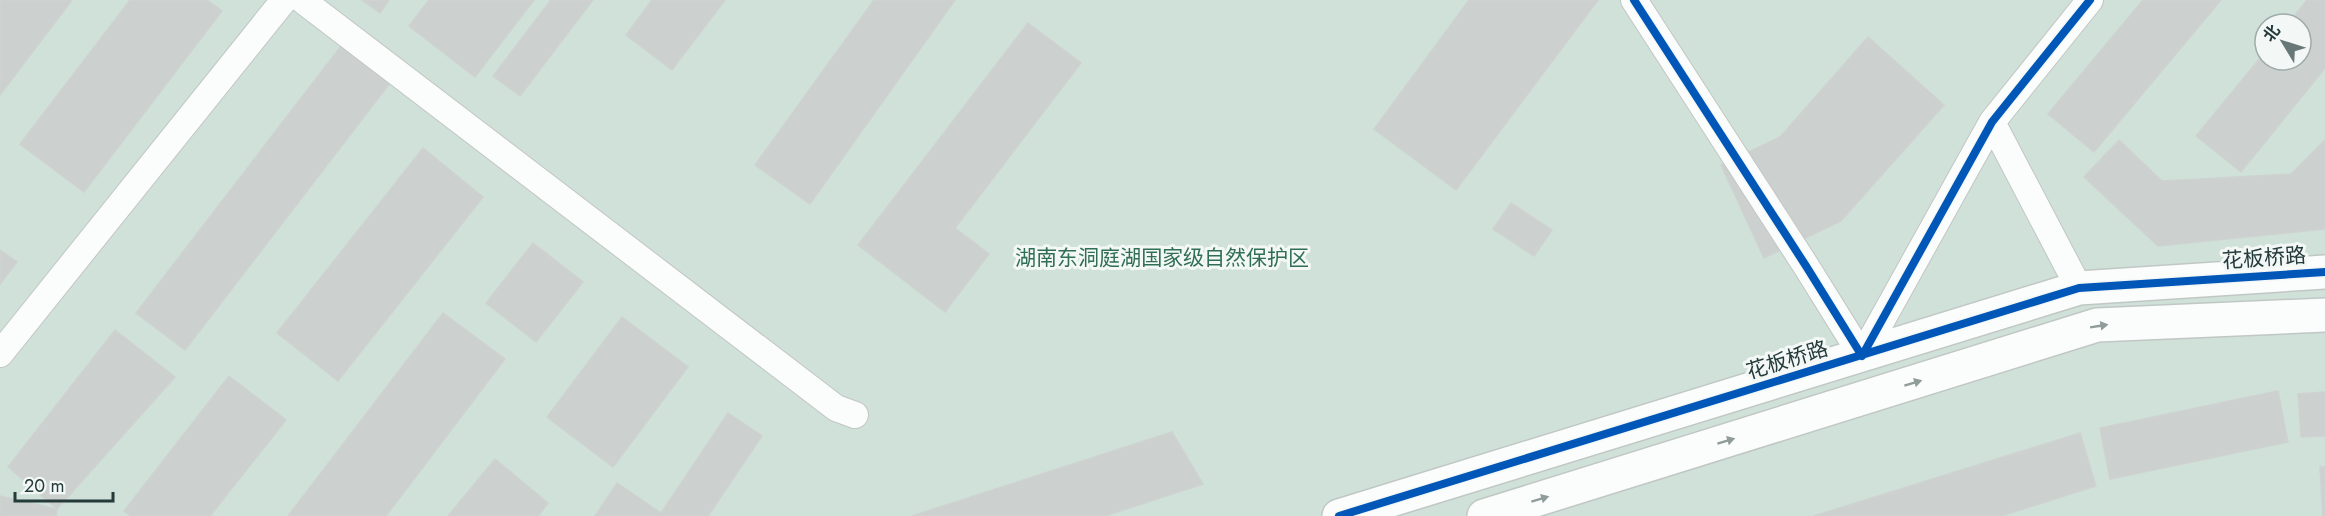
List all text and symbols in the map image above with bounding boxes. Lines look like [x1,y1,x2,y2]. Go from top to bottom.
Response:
north arrow [2253,12,2313,72]
text: 北 [2258,20,2286,46]
street label: 花板桥路 [2221,240,2307,276]
park label: 湖南东洞庭湖国家级自然保护区 [1015,243,1309,273]
one-way arrow [2090,322,2109,331]
street label: 花板桥路 [1742,333,1832,387]
one-way arrow [1904,378,1922,387]
one-way arrow [1717,436,1735,445]
scale bar [15,465,112,503]
text: 20 m [24,473,64,499]
one-way arrow [1531,494,1549,503]

